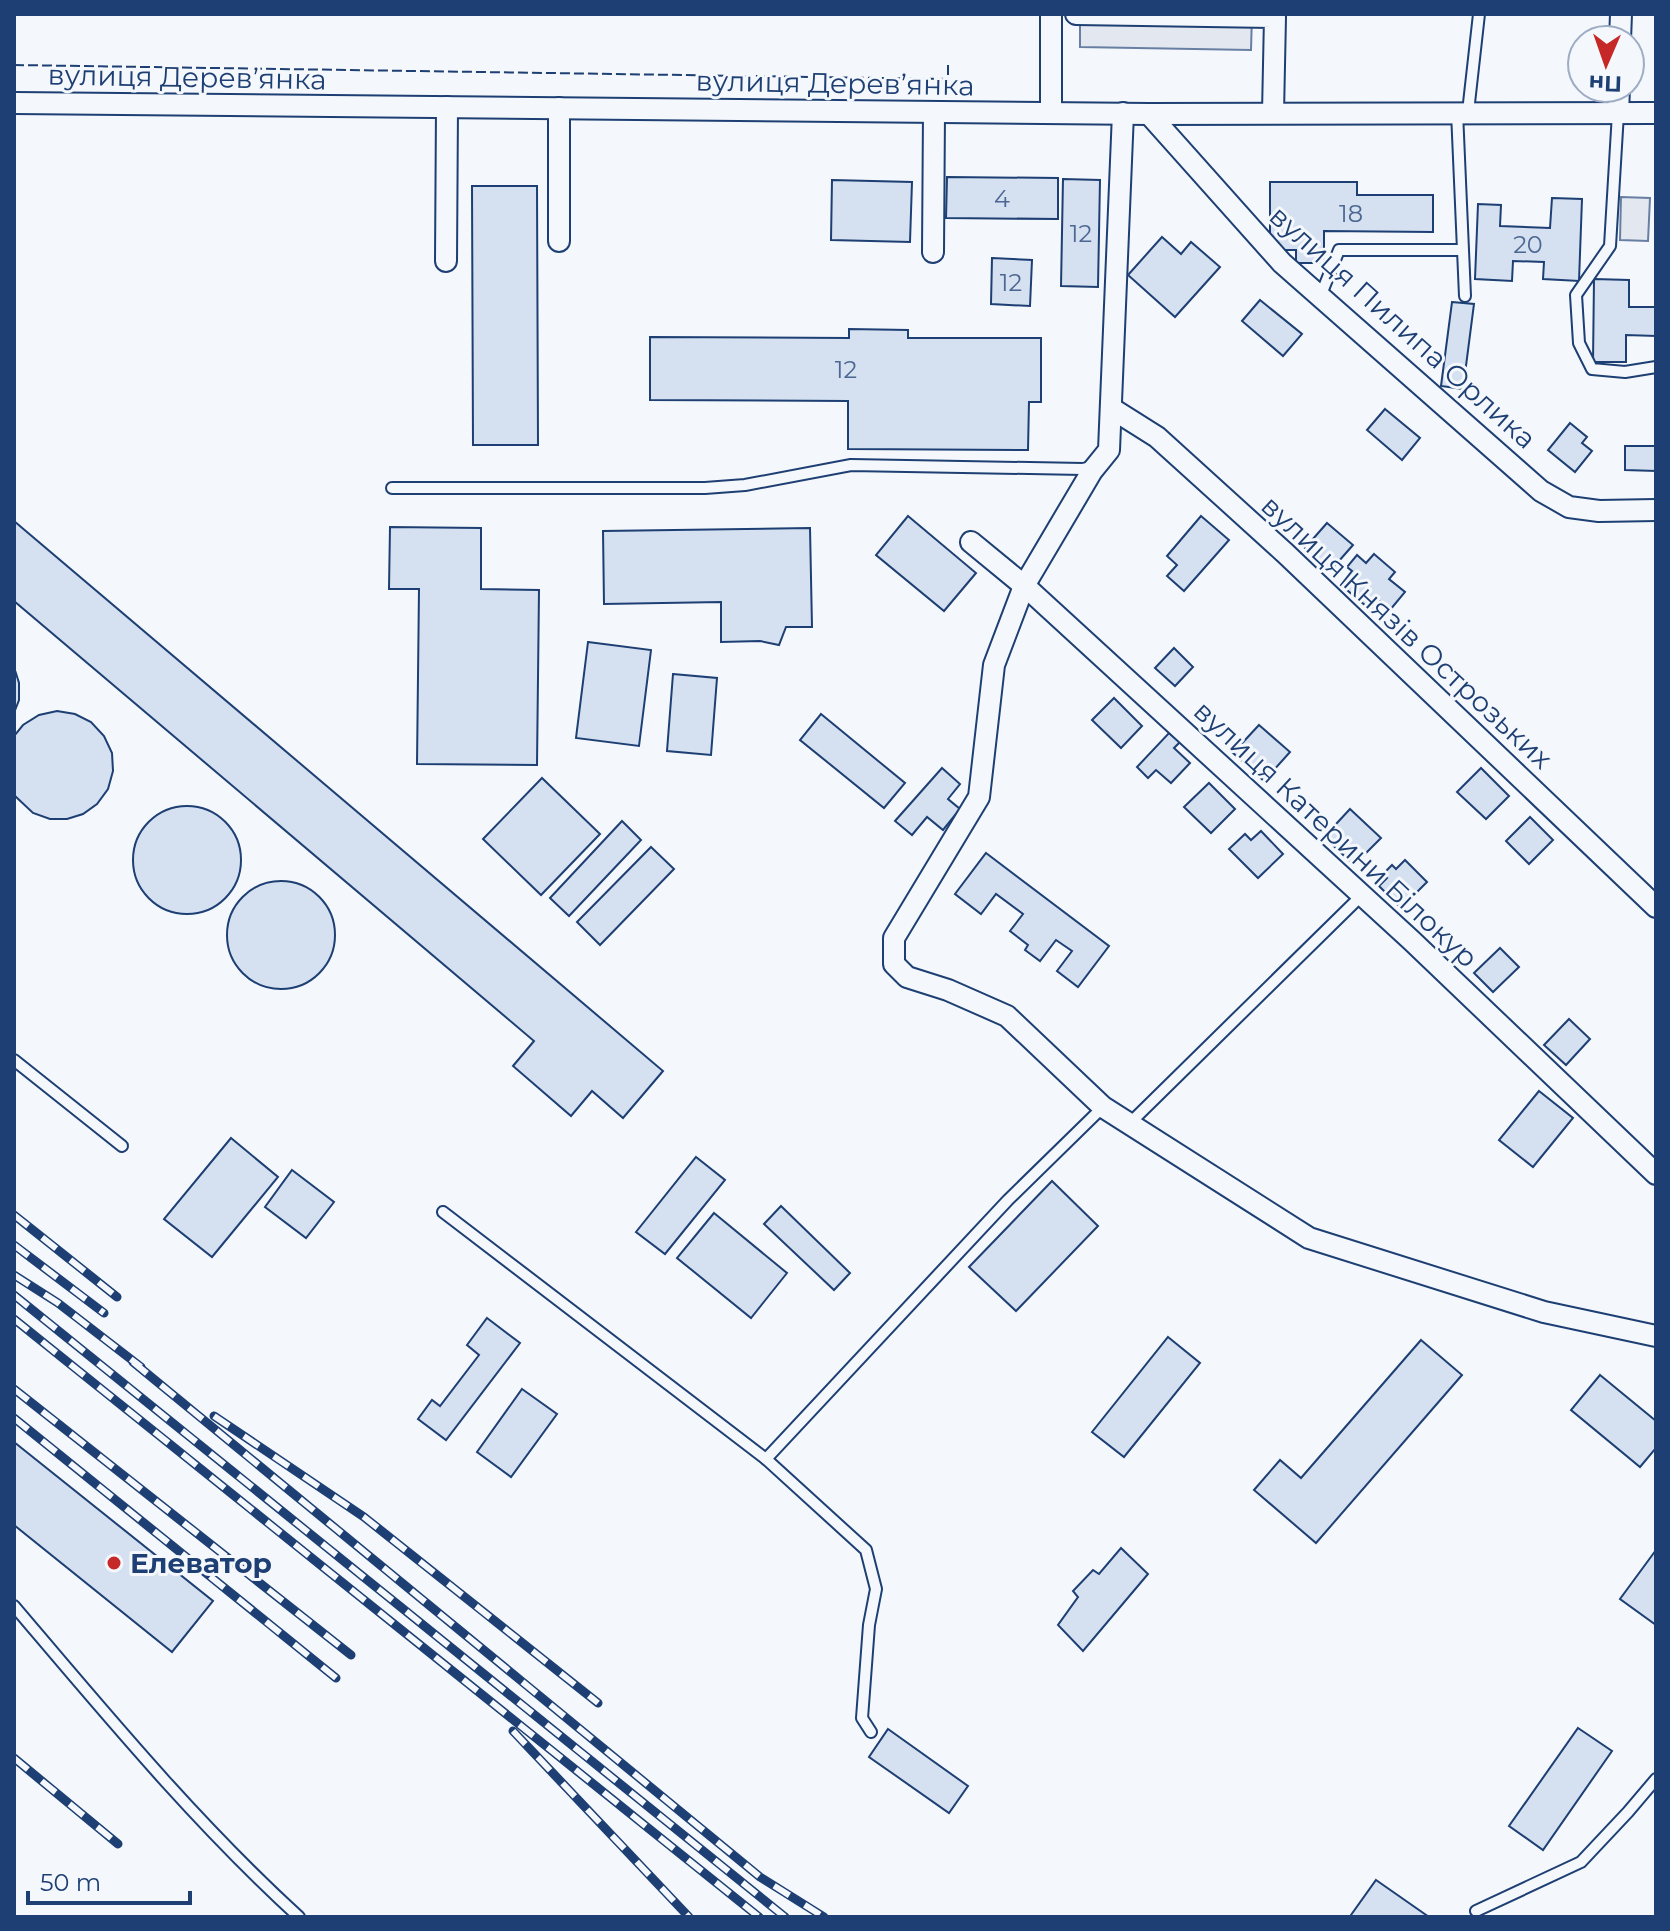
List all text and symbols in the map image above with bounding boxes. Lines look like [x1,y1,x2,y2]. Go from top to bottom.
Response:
north arrow [1566,24,1646,104]
street label: вулиця Деревʼянка [47,58,327,96]
street label: вулиця Деревʼянка [695,64,975,102]
text: Пн [1588,69,1622,98]
house number: 4 [994,184,1010,213]
street label: вулиця Пилипа Орлика [1263,198,1543,456]
house number: 18 [1339,199,1363,228]
house number: 12 [1070,219,1092,248]
house number: 20 [1513,230,1543,259]
house number: 12 [1000,268,1022,297]
house number: 12 [835,355,857,384]
street label: вулиця Князів Острозьких [1255,488,1560,776]
street label: вулиця Катерини Білокур [1187,693,1485,975]
place label: Елеватор [130,1546,272,1580]
marker: Елеватор [105,1554,123,1572]
scale bar [28,1855,190,1905]
text: 50 m [40,1868,101,1897]

